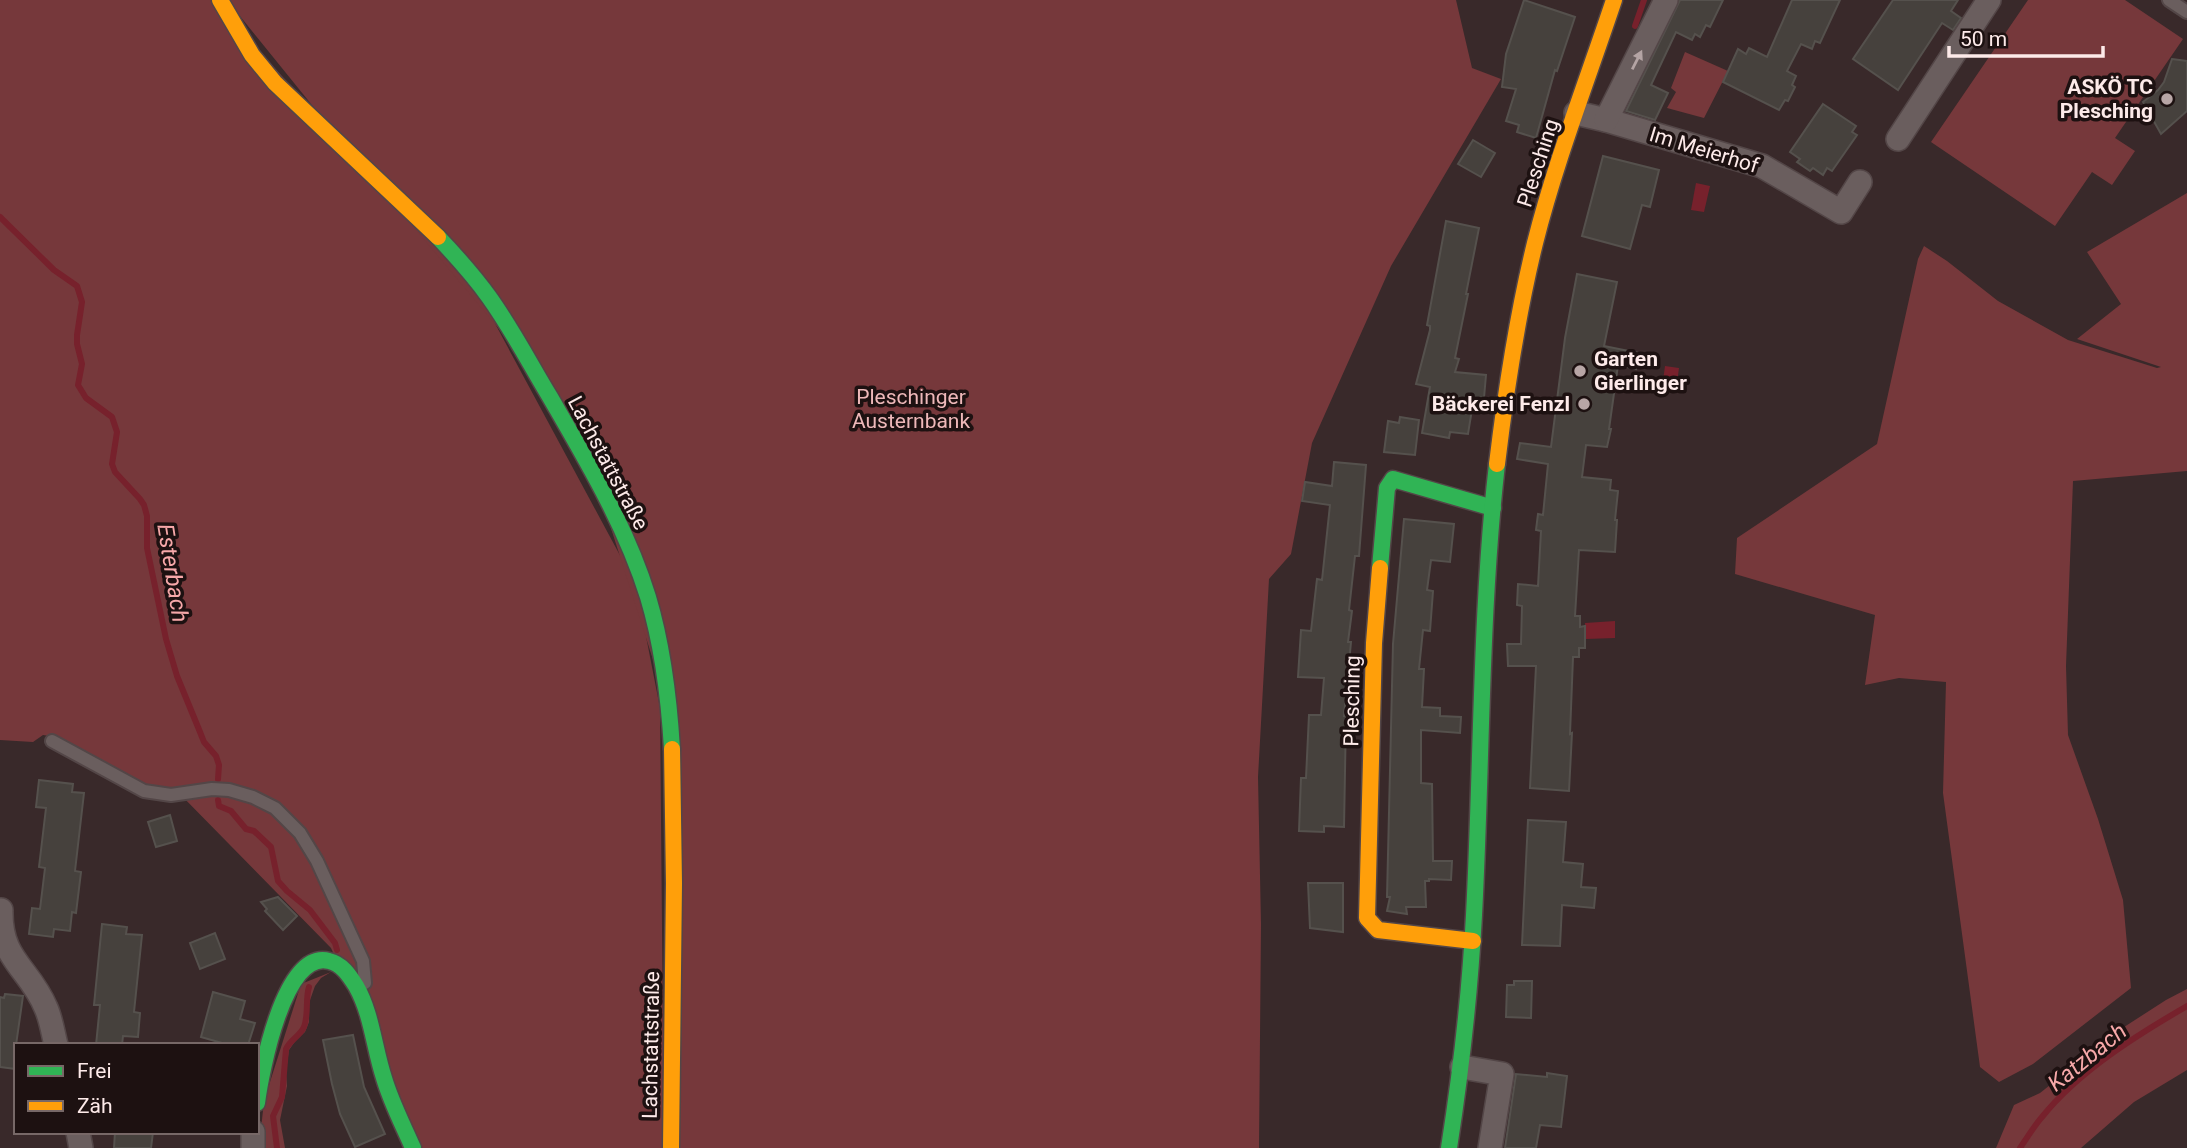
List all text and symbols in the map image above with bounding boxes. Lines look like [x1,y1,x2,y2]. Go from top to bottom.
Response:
scale bar [1949,14,2103,58]
text: 50 m [1960,27,2007,51]
one-way arrow [1632,50,1643,70]
place label: ASKÖ TC Plesching [2060,75,2153,123]
marker: ASKÖ TC Plesching [2159,91,2175,107]
street label: Plesching [1512,116,1564,210]
street label: Im Meierhof [1646,122,1762,178]
place label: Garten Gierlinger [1594,347,1687,395]
marker: Garten Gierlinger [1572,363,1588,379]
park label: Pleschinger Austernbank [852,385,970,433]
street label: Lachstattstraße [563,392,653,534]
place label: Bäckerei Fenzl [1432,392,1570,416]
marker: Bäckerei Fenzl [1576,396,1592,412]
water label: Esterbach [151,522,194,624]
street label: Plesching [1339,655,1365,747]
street label: Lachstattstraße [638,971,664,1119]
water label: Katzbach [2043,1018,2132,1097]
legend [14,1043,259,1134]
text: Frei [77,1059,112,1083]
text: Zäh [77,1094,113,1118]

